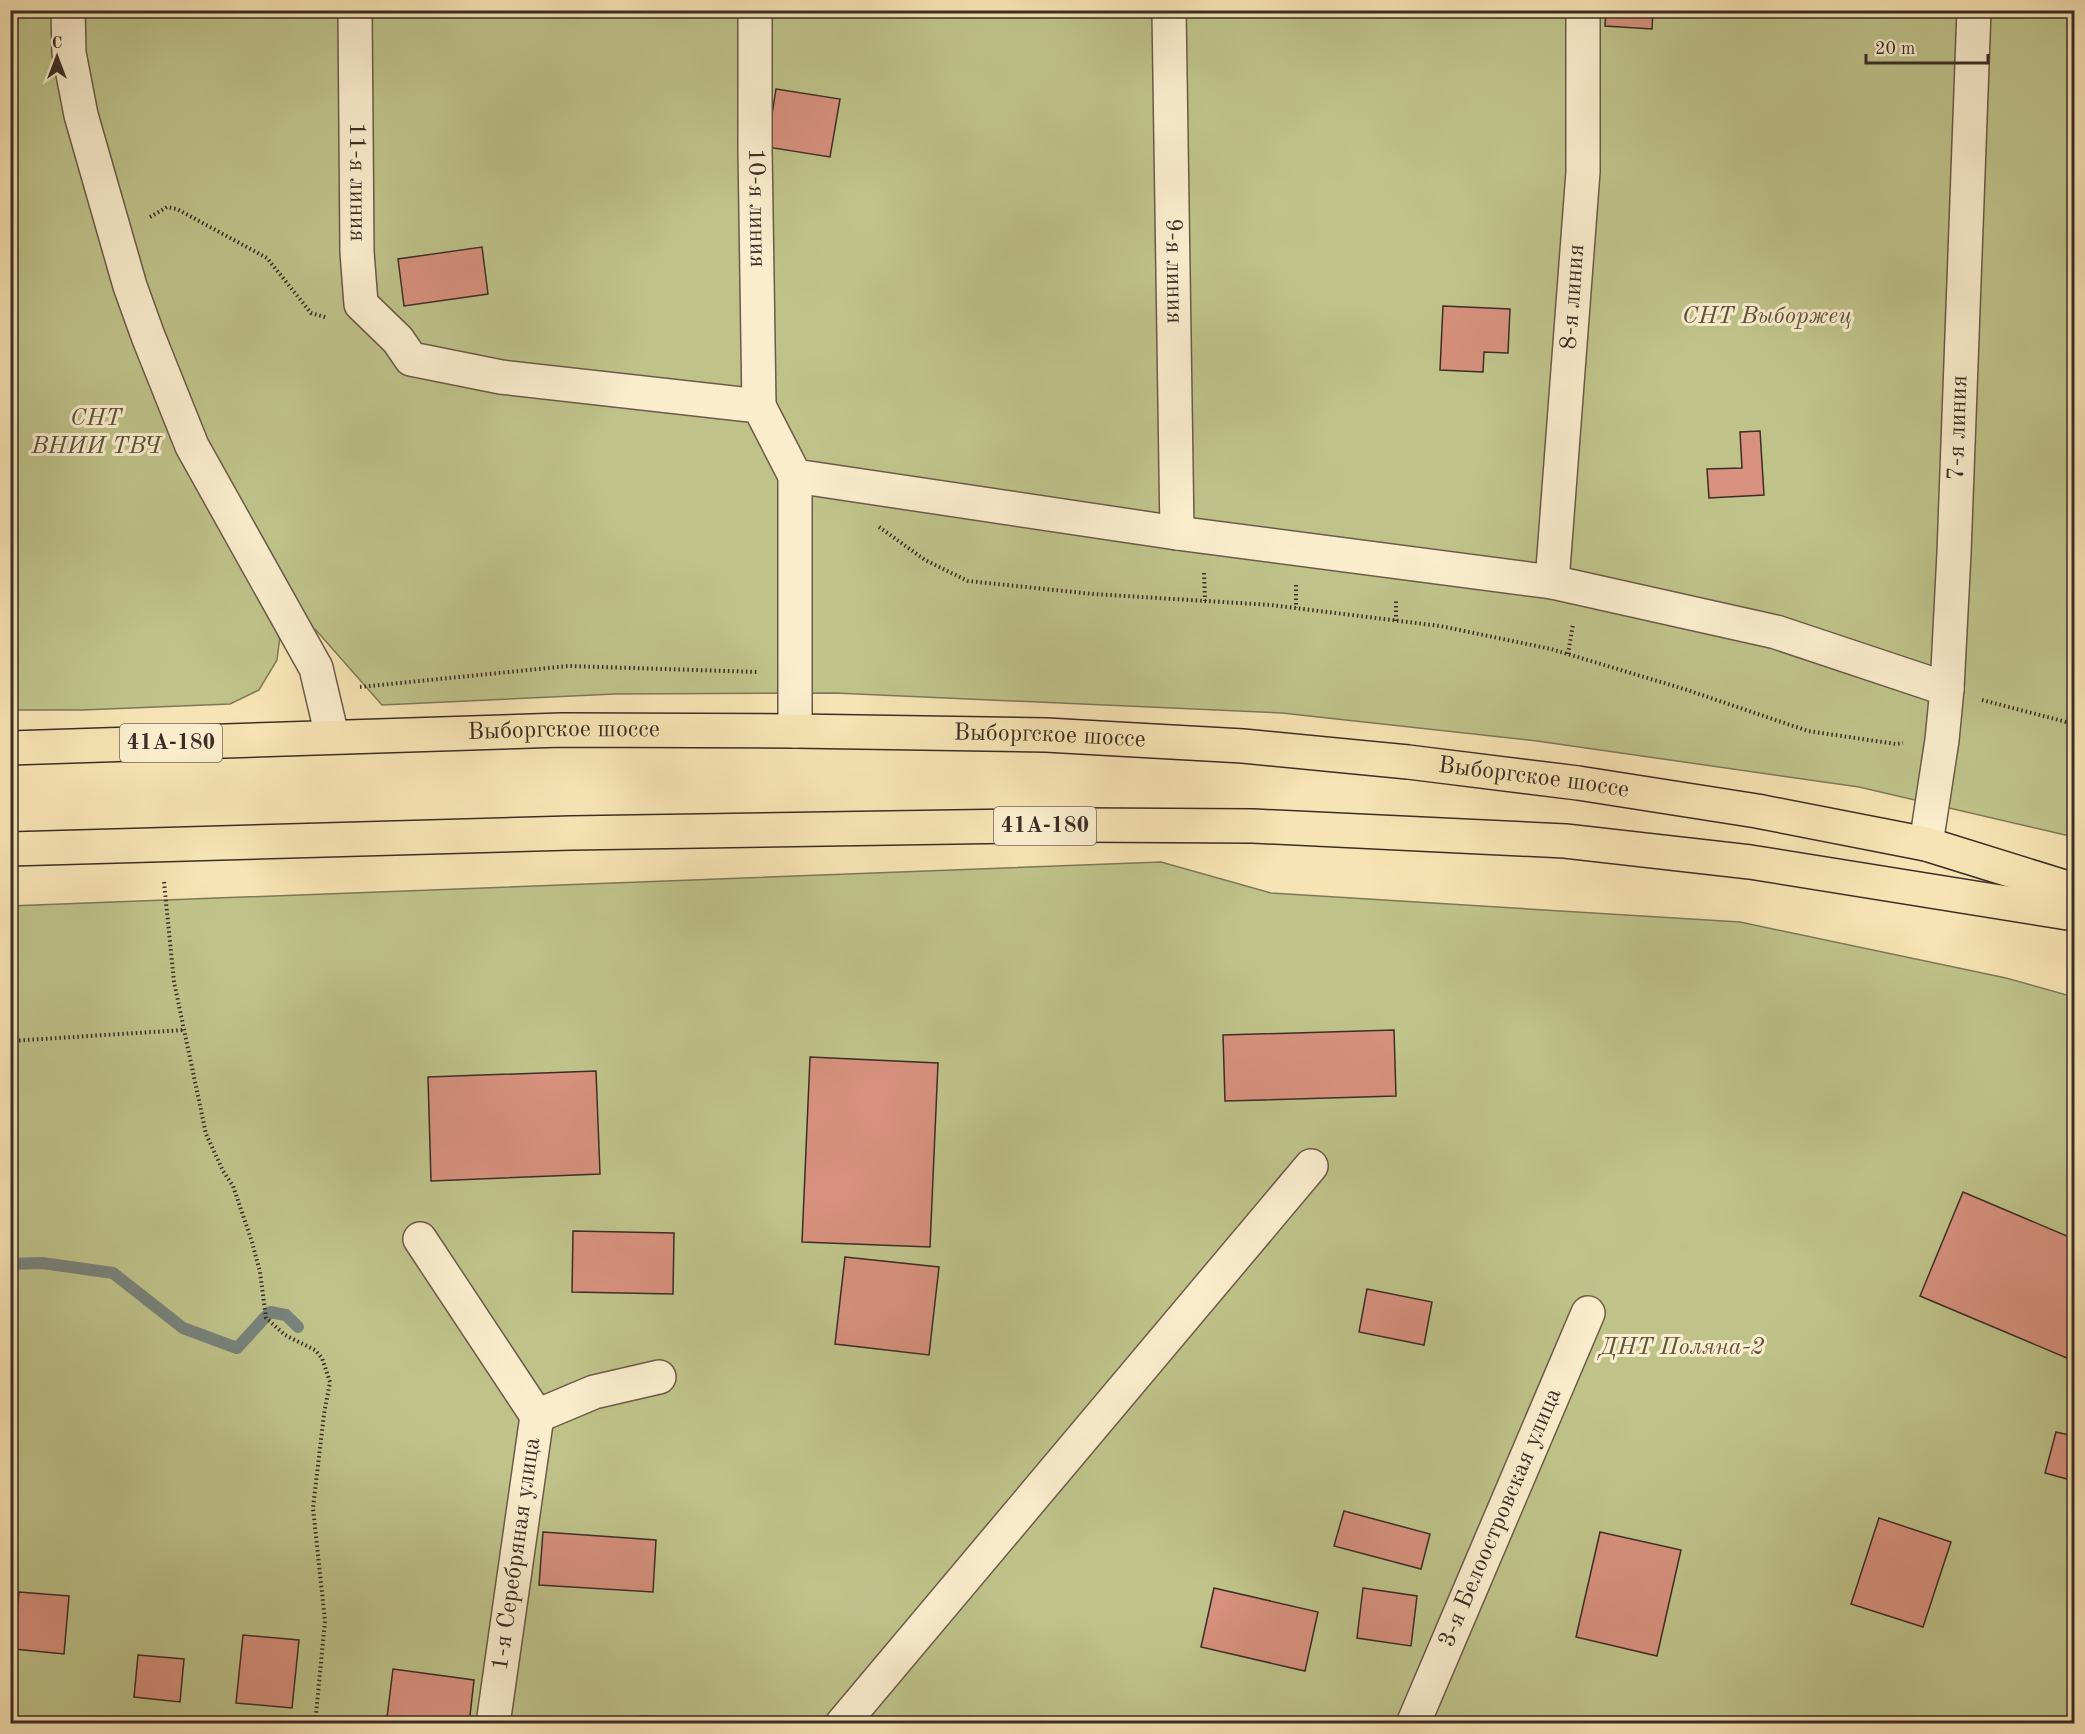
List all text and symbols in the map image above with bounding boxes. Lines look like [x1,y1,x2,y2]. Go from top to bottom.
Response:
north arrow [27,27,87,87]
scale bar [1866,27,1988,65]
text: С [52,36,62,52]
text: 20 m [1875,40,1915,58]
street label: 11-я линия [344,122,369,242]
street label: 10-я линия [743,148,769,268]
street label: 9-я линия [1160,218,1186,324]
street label: 8-я линия [1558,243,1590,350]
park label: СНТ Выборжец [1682,305,1852,329]
street label: 7-я линия [1945,375,1973,481]
park label: СНТ ВНИИ ТВЧ [30,407,163,459]
street label: Выборгское шоссе [467,718,660,745]
street label: Выборгское шоссе [953,722,1146,753]
road number: 41А-180 [120,724,222,762]
street label: Выборгское шоссе [1437,754,1631,803]
road number: 41А-180 [994,807,1096,845]
park label: ДНТ Поляна-2 [1597,1336,1765,1360]
street label: 3-я Белоостровская улица [1435,1385,1566,1651]
street label: 1-я Серебряная улица [489,1436,545,1672]

